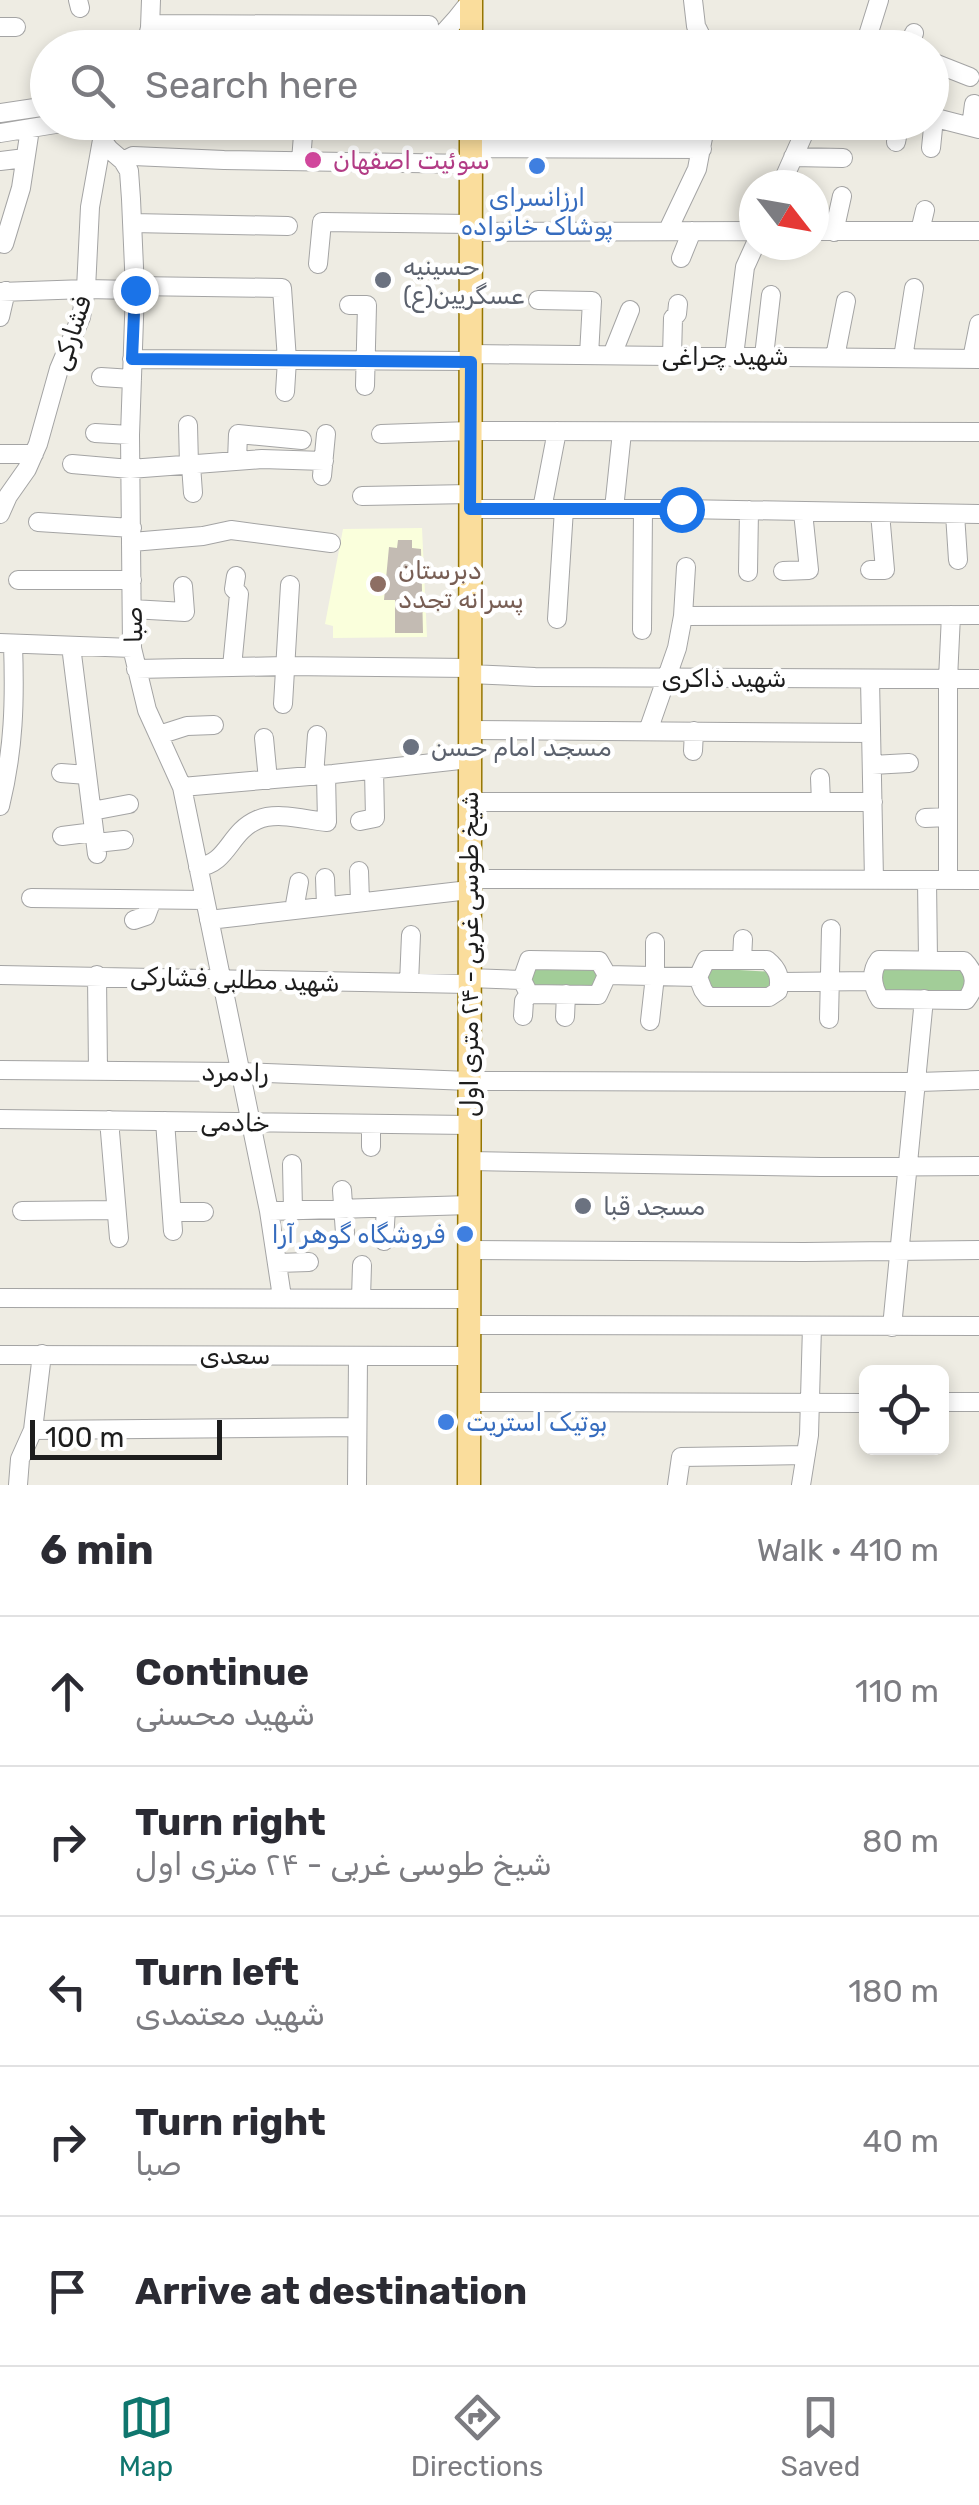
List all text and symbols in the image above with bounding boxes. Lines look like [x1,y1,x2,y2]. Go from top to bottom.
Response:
search box [30,30,949,140]
icon: search [65,58,120,113]
text: Search here [145,62,358,108]
place label: سوئیت اصفهان [333,146,490,176]
marker: سوئیت اصفهان [302,149,324,171]
marker: ارزانسرای پوشاک خانواده [526,155,548,177]
north arrow [739,170,829,260]
place label: ارزانسرای پوشاک خانواده [461,183,613,243]
place label: حسینیه عسگریین(ع) [403,252,524,313]
route end [113,268,159,314]
marker: حسینیه عسگریین(ع) [372,269,394,291]
street label: فشارکی [46,292,97,374]
street label: شهید چراغی [661,342,789,371]
route start [659,487,705,533]
place label: دبرستان پسرانه تجدد [398,556,524,616]
marker: دبرستان پسرانه تجدد [367,573,389,595]
street label: صبا [119,606,148,643]
street label: شهید ذاکری [662,664,786,693]
place label: مسجد امام حسن [431,733,612,763]
marker: مسجد امام حسن [400,736,422,758]
street label: شیخ طوسی غربی - ۲۴ متری اول [455,791,487,1117]
street label: شهید مطلبی فشارکی [130,961,340,998]
street label: رادمرد [201,1057,269,1088]
street label: خادمی [200,1107,270,1138]
place label: مسجد قبا [603,1192,705,1221]
marker: مسجد قبا [572,1195,594,1217]
place label: فروشگاه گوهر آرا [272,1220,445,1250]
marker: فروشگاه گوهر آرا [454,1223,476,1245]
street label: سعدی [200,1341,270,1370]
map controls [859,1365,949,1455]
button: locate [859,1365,949,1455]
place label: بوتیک استریت [466,1408,608,1438]
marker: بوتیک استریت [435,1411,457,1433]
scale bar [30,1415,222,1460]
text: 100 m [45,1421,124,1454]
text: 6 min [40,1525,154,1575]
text: Walk · 410 m [757,1531,939,1569]
text: Continue [135,1649,309,1695]
icon: ahead [40,1664,95,1719]
text: 110 m [855,1672,939,1710]
text: شهید محسنی [135,1695,315,1733]
text: Turn right [135,1799,326,1845]
icon: right [40,1814,95,1869]
text: 80 m [862,1822,939,1860]
text: شیخ طوسی غربی - ۲۴ متری اول [135,1845,552,1883]
text: Turn left [135,1949,299,1995]
icon: left [40,1964,95,2019]
text: 180 m [848,1972,939,2010]
text: شهید معتمدی [135,1995,325,2033]
text: Turn right [135,2099,326,2145]
icon: right [40,2114,95,2169]
text: 40 m [863,2122,939,2160]
text: صبا [135,2145,182,2183]
icon: arrive [40,2264,95,2319]
text: Arrive at destination [135,2268,527,2314]
tab: Map [119,2390,174,2483]
tab: Directions [411,2390,543,2483]
tab: Saved [780,2390,860,2483]

